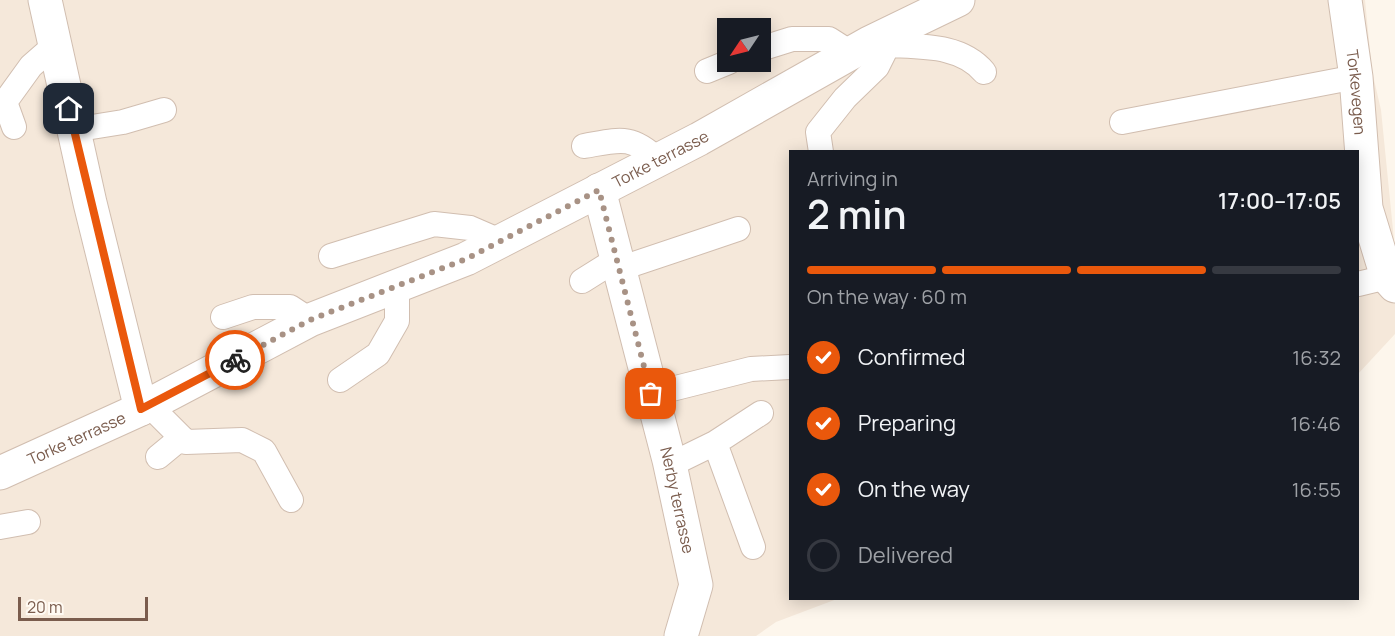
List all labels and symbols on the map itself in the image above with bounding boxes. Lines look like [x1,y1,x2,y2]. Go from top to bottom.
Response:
north arrow [717,18,771,72]
street label: Torkevegen [1341,48,1371,136]
pin [43,83,94,134]
street label: Torke terrasse [608,125,713,193]
courier [205,330,265,390]
pin [625,368,676,419]
street label: Torke terrasse [24,406,129,470]
street label: Nerby terrasse [655,444,700,556]
scale bar [18,594,148,622]

